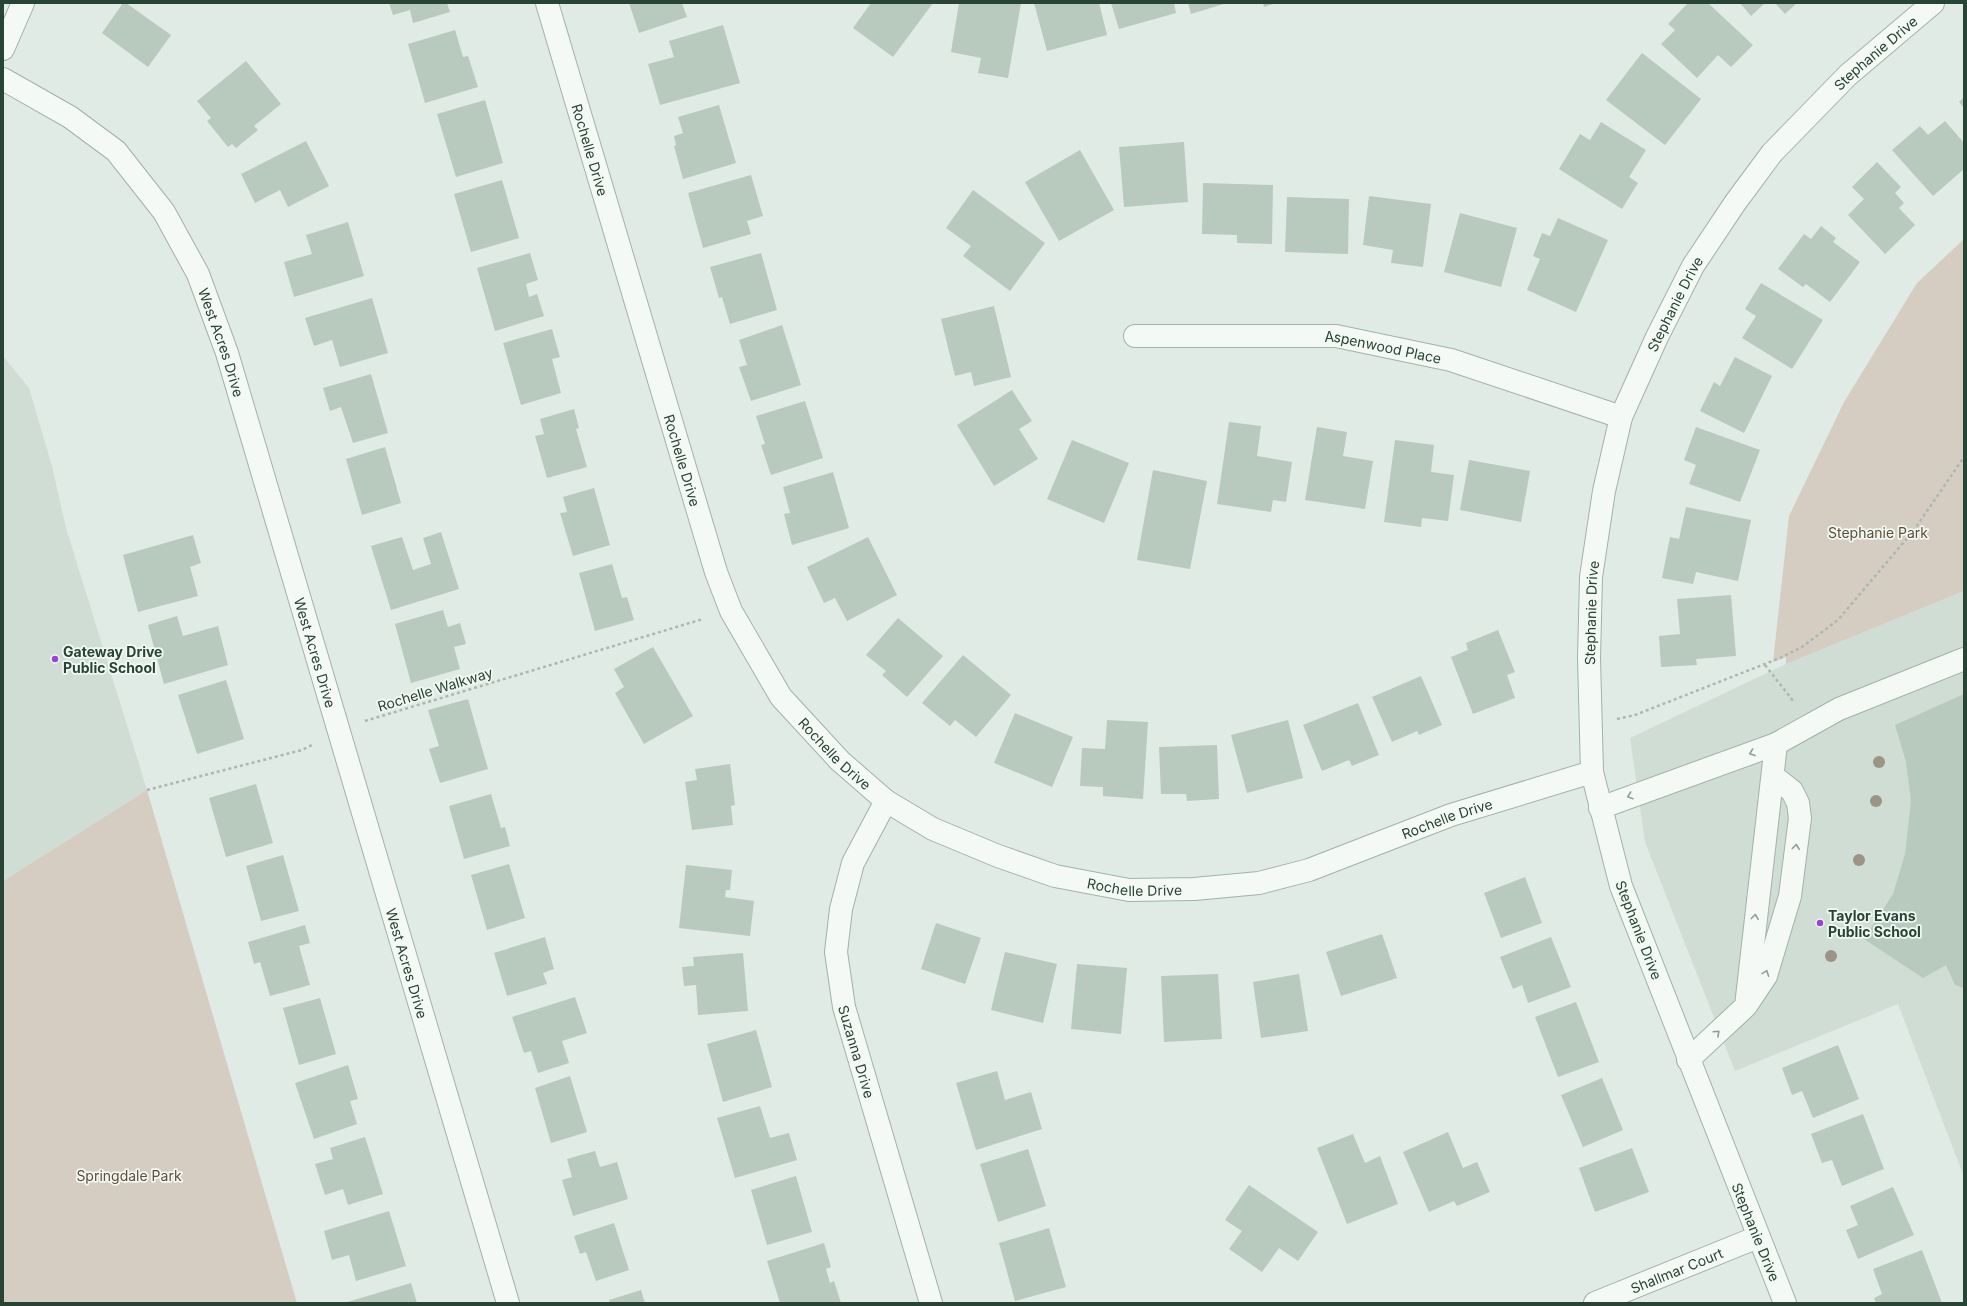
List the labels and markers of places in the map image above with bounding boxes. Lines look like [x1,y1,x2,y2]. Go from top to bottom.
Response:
place label: Gateway Drive Public School [63,643,162,676]
marker: Gateway Drive Public School [50,654,60,664]
place label: Taylor Evans Public School [1828,907,1921,940]
marker: Taylor Evans Public School [1815,918,1825,928]

